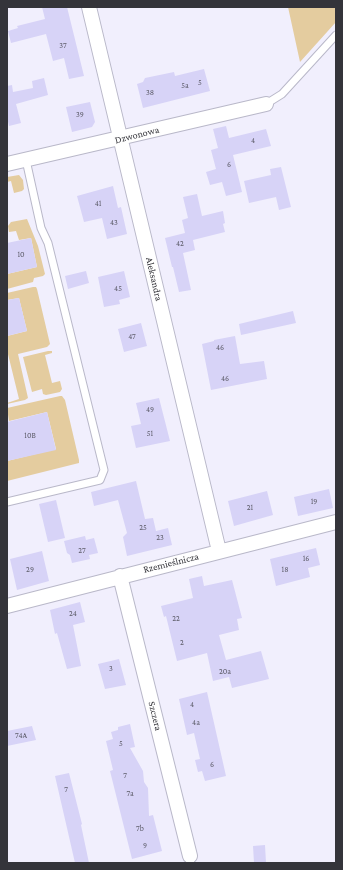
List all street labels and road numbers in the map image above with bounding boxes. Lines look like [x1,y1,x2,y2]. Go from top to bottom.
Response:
street label: Dzwonowa [114,124,160,146]
street label: Aleksandra [143,256,165,302]
street label: Rzemieślnicza [142,550,200,576]
street label: Szczera [146,700,164,732]

